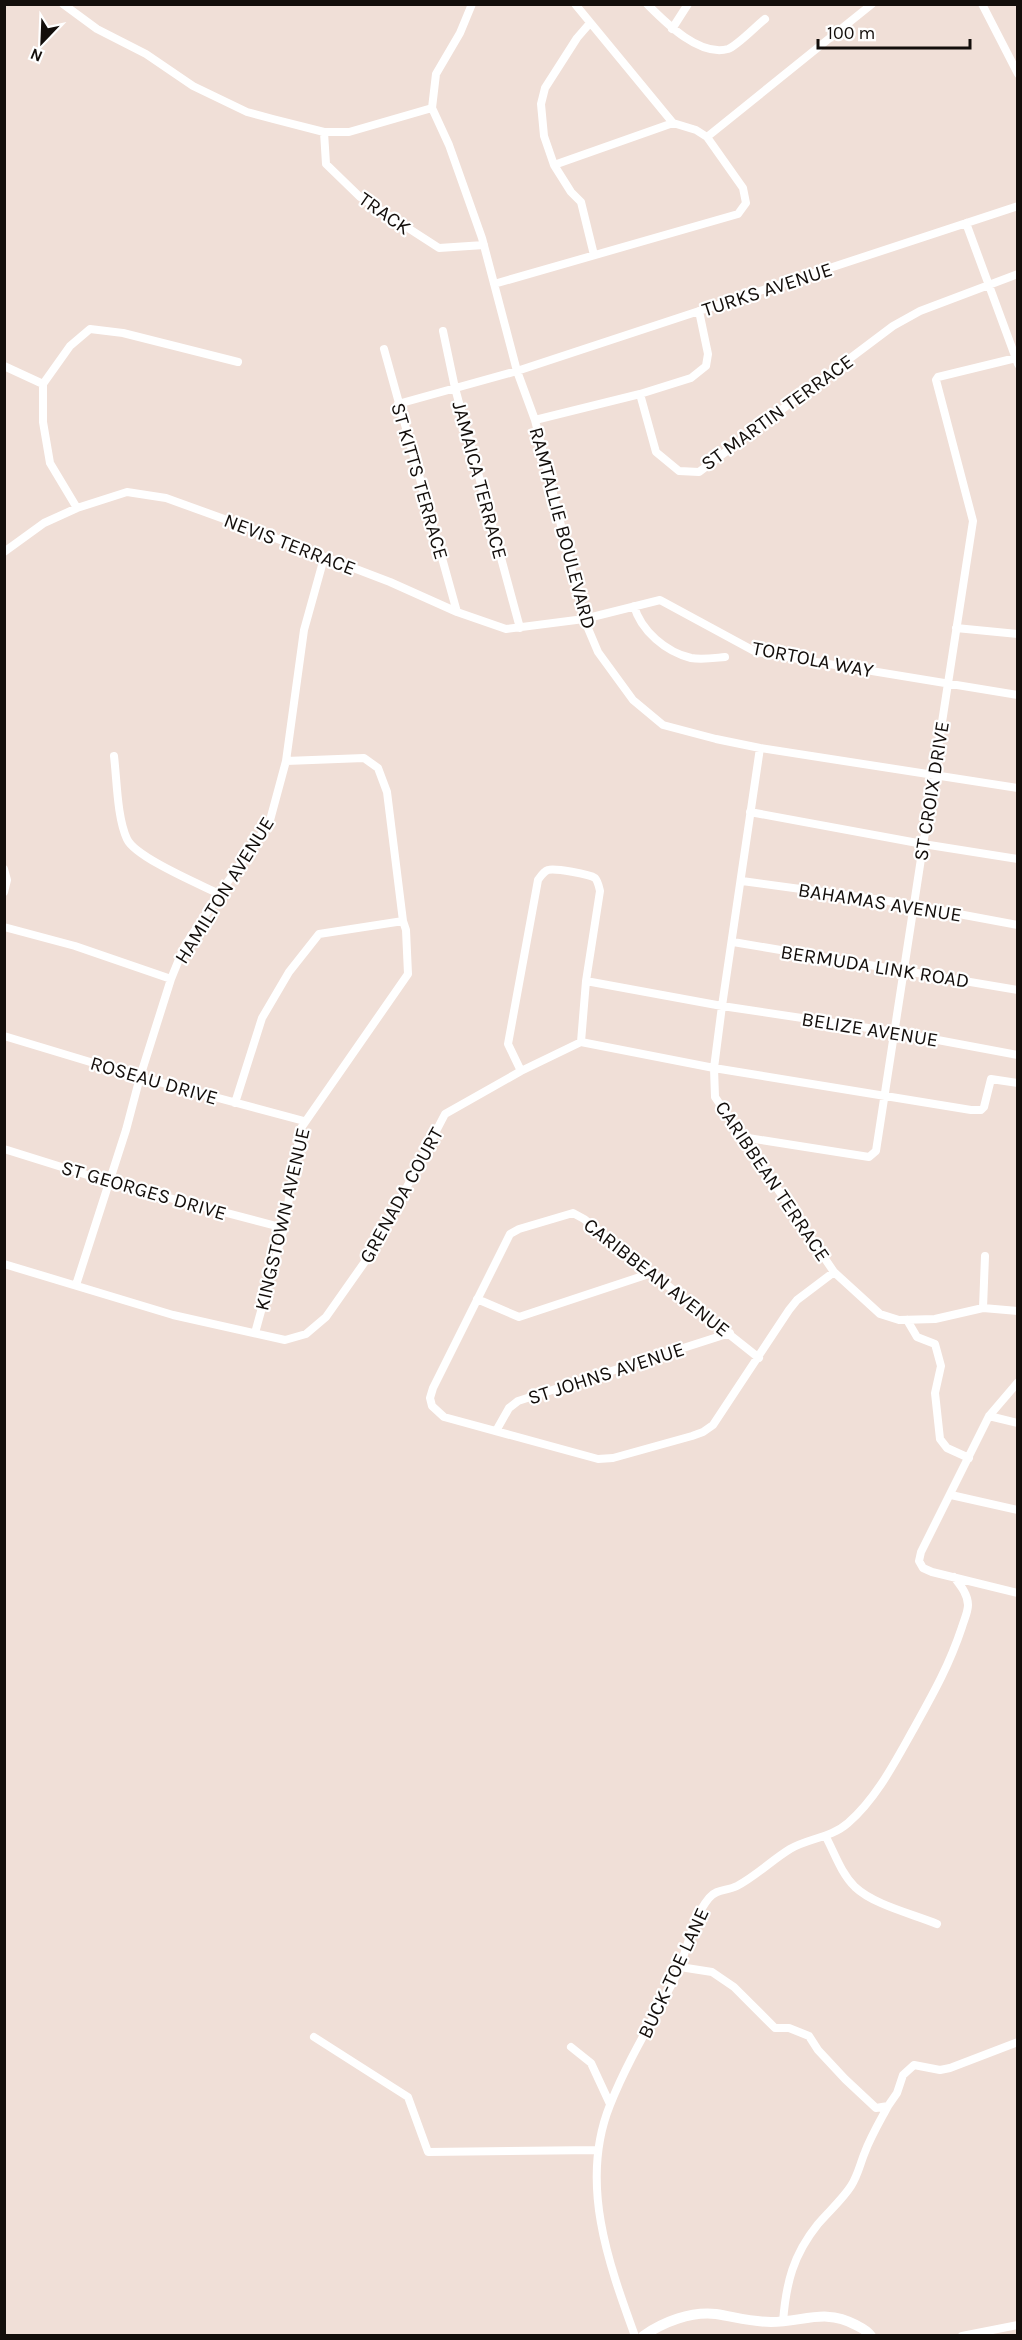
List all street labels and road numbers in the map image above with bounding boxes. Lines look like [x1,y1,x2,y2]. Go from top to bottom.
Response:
street label: TRACK [354,187,415,240]
street label: TURKS AVENUE [699,258,835,321]
street label: ST MARTIN TERRACE [697,350,858,475]
street label: JAMAICA TERRACE [447,399,512,562]
street label: ST KITTS TERRACE [386,400,453,562]
street label: RAMTALLIE BOULEVARD [524,425,601,632]
street label: NEVIS TERRACE [221,509,359,580]
street label: TORTOLA WAY [750,636,875,683]
street label: ST CROIX DRIVE [909,720,954,863]
street label: HAMILTON AVENUE [170,813,279,968]
street label: BAHAMAS AVENUE [796,878,963,927]
street label: BERMUDA LINK ROAD [779,940,971,993]
street label: BELIZE AVENUE [800,1007,940,1052]
street label: ROSEAU DRIVE [88,1051,220,1110]
street label: CARIBBEAN TERRACE [710,1097,835,1266]
street label: GRENADA COURT [355,1123,448,1267]
street label: KINGSTOWN AVENUE [250,1125,315,1313]
street label: ST GEORGES DRIVE [59,1156,229,1225]
street label: CARIBBEAN AVENUE [579,1213,734,1342]
street label: ST JOHNS AVENUE [525,1337,687,1410]
street label: BUCK-TOE LANE [633,1904,714,2042]

